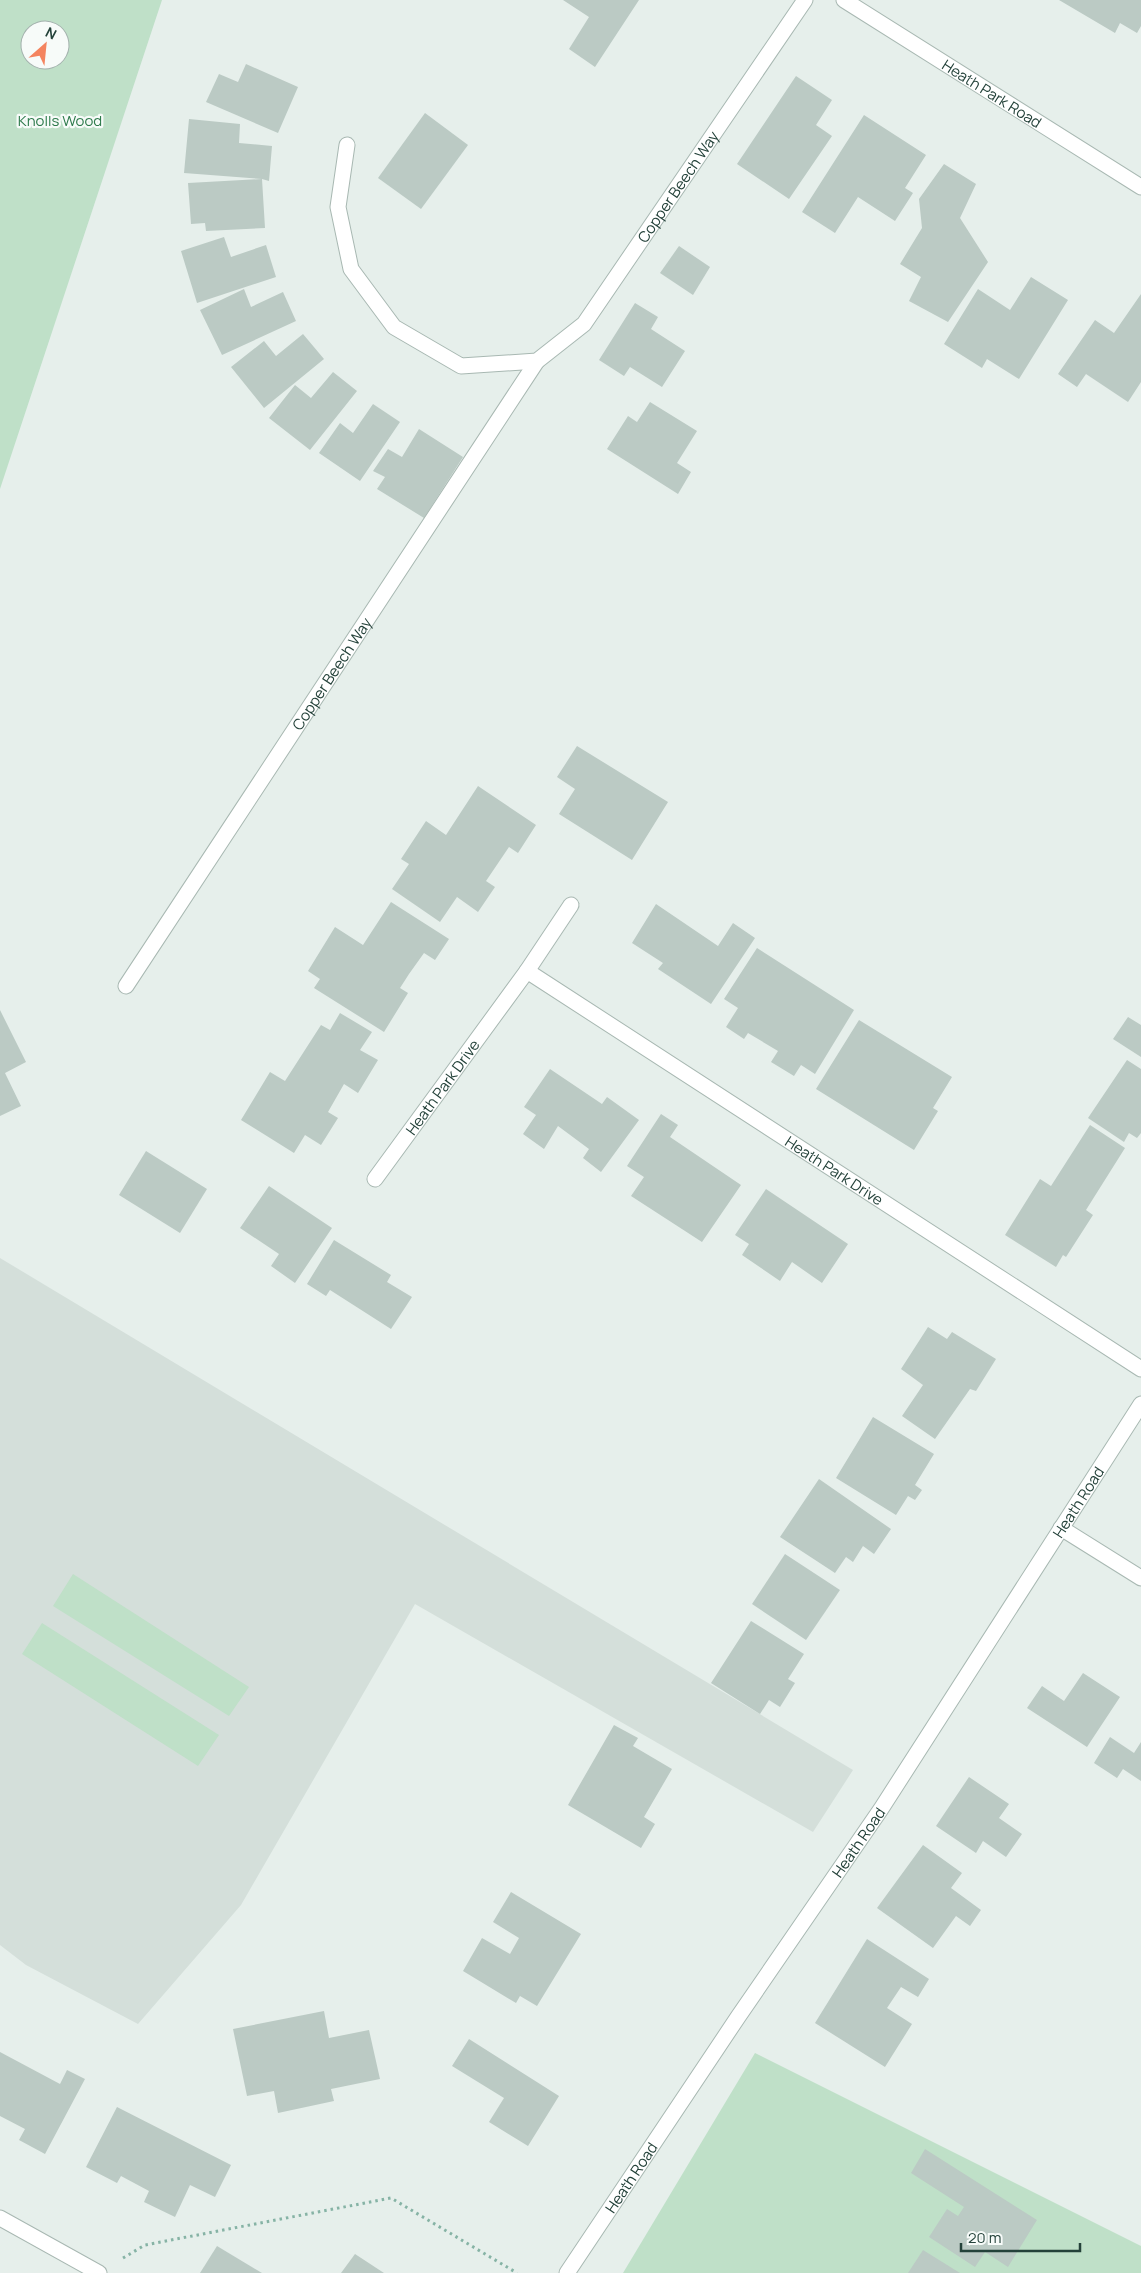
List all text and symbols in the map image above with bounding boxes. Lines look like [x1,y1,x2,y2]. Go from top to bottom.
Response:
north arrow [20,20,70,70]
text: N [42,22,60,44]
street label: Heath Park Road [938,54,1046,132]
park label: Knolls Wood [18,110,102,131]
street label: Copper Beech Way [632,127,723,247]
street label: Copper Beech Way [287,613,376,734]
street label: Heath Park Drive [400,1035,484,1139]
street label: Heath Park Drive [781,1131,888,1210]
street label: Heath Road [1047,1462,1109,1542]
street label: Heath Road [827,1803,890,1881]
street label: Heath Road [600,2138,662,2217]
scale bar [961,2220,1080,2252]
text: 20 m [968,2227,1001,2248]

